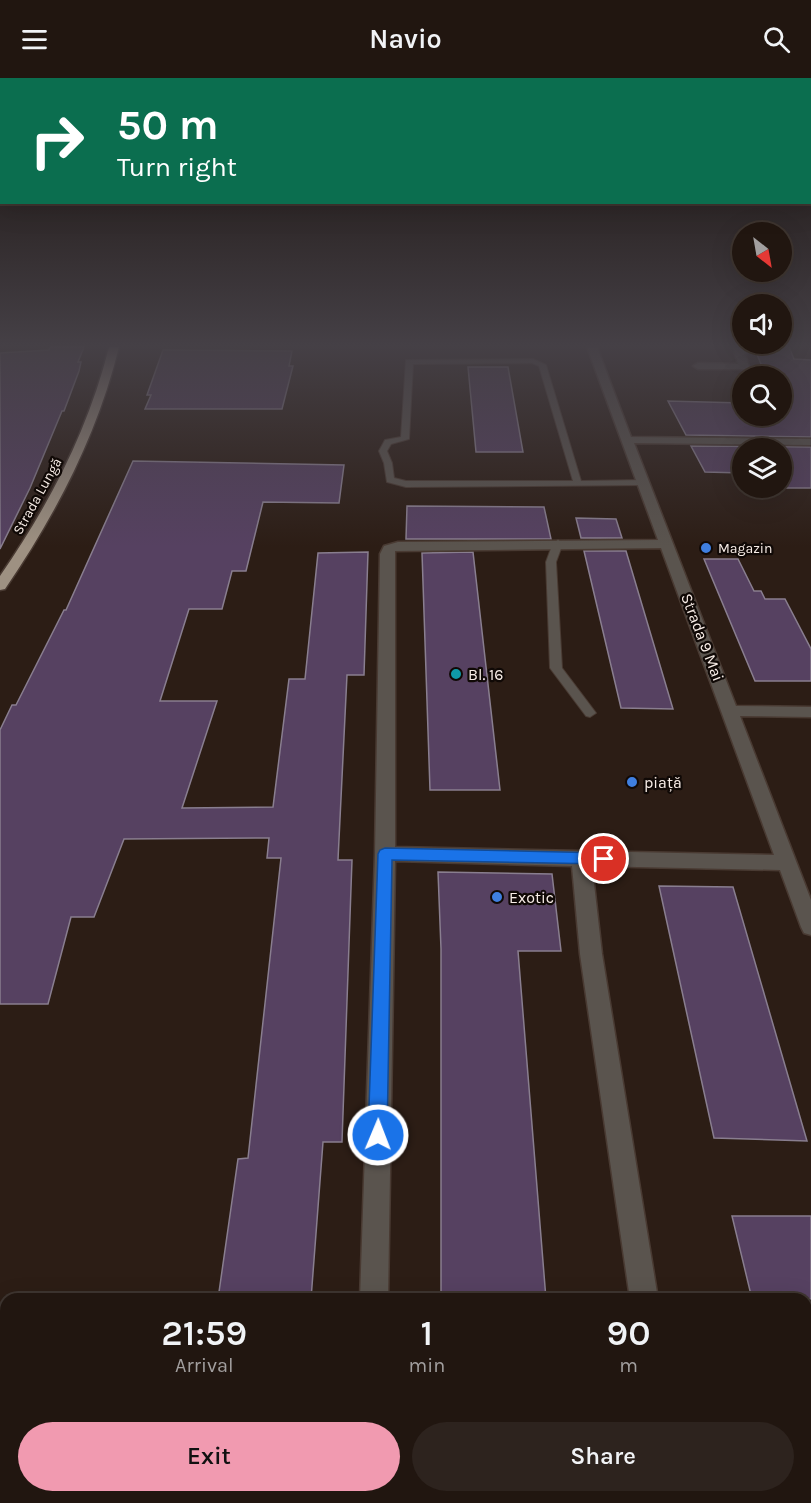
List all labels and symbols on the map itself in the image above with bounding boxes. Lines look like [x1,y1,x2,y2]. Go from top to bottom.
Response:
north arrow [732,222,792,282]
street label: Strada Lungă [9,455,65,537]
place label: Magazin [718,540,772,557]
marker: Magazin [699,541,713,555]
street label: Strada 9 Mai [677,591,728,684]
place label: Bl. 16 [468,665,504,684]
marker: Bl. 16 [449,667,463,681]
place label: piață [644,773,682,792]
marker: piață [625,775,639,789]
pin [578,833,629,884]
place label: Exotic [509,888,554,907]
marker: Exotic [490,890,504,904]
position arrow [346,1103,410,1167]

